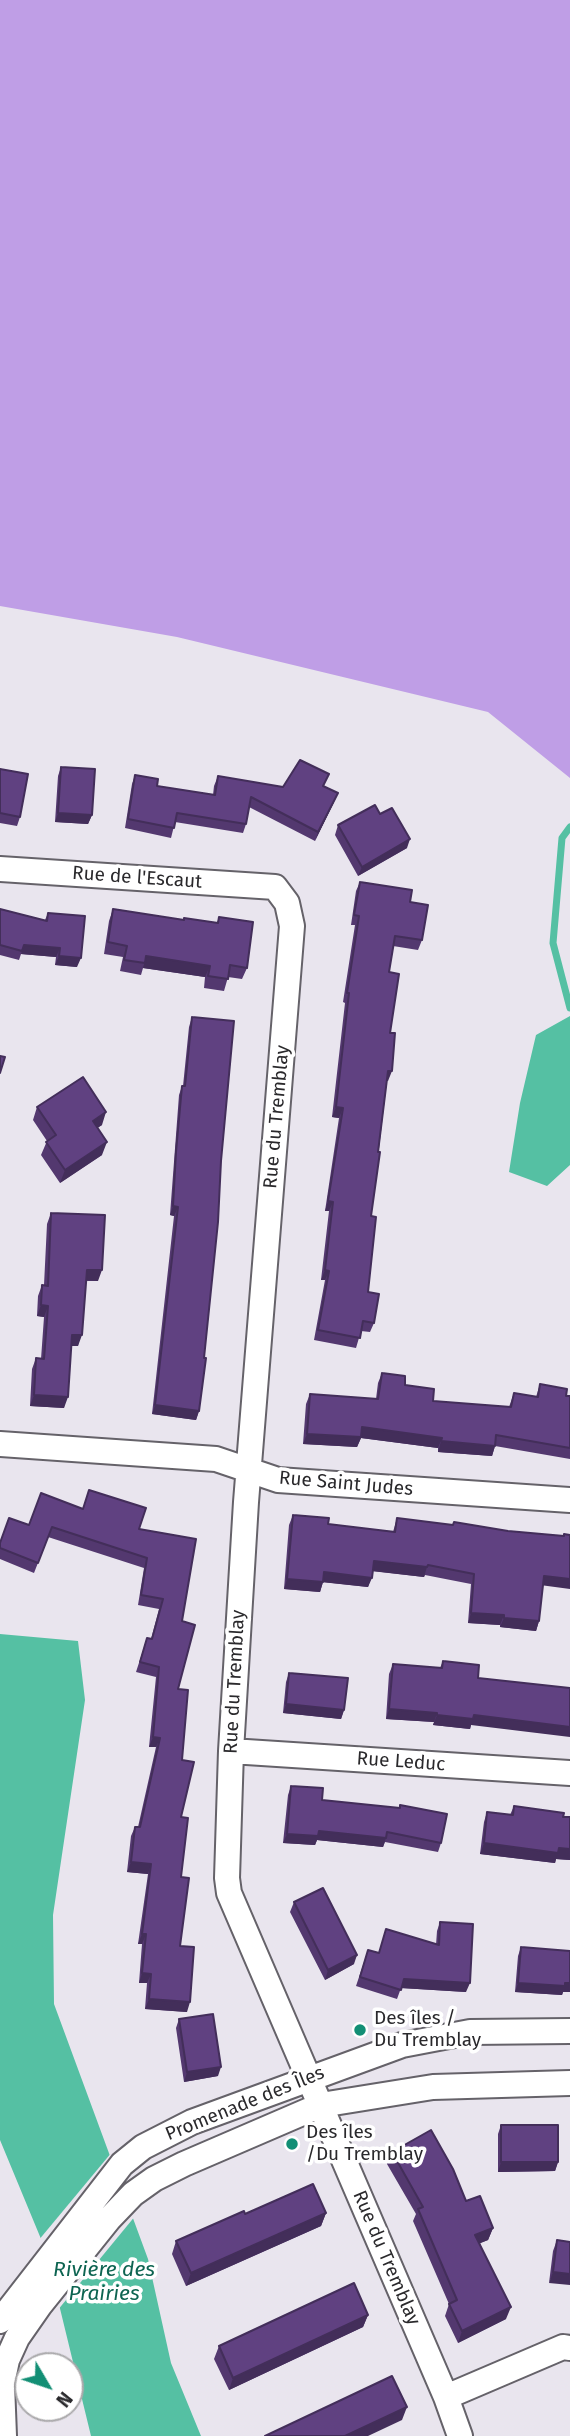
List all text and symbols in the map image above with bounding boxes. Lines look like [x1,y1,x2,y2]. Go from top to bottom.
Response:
street label: Rue de l'Escaut [71,862,203,894]
street label: Rue du Tremblay [259,1044,295,1190]
street label: Rue Saint Judes [278,1467,414,1501]
street label: Rue du Tremblay [220,1609,250,1755]
street label: Rue Leduc [356,1748,446,1776]
place label: Des îles / Du Tremblay [374,2008,481,2052]
marker: Des îles / Du Tremblay [352,2022,368,2038]
street label: Promenade des Îles [162,2062,328,2146]
place label: Des îles /Du Tremblay [306,2122,423,2166]
marker: Des îles /Du Tremblay [284,2136,300,2152]
street label: Rue du Tremblay [347,2187,425,2329]
water label: Rivière des Prairies [53,2257,155,2307]
north arrow [14,2352,84,2422]
text: N [51,2387,77,2411]

